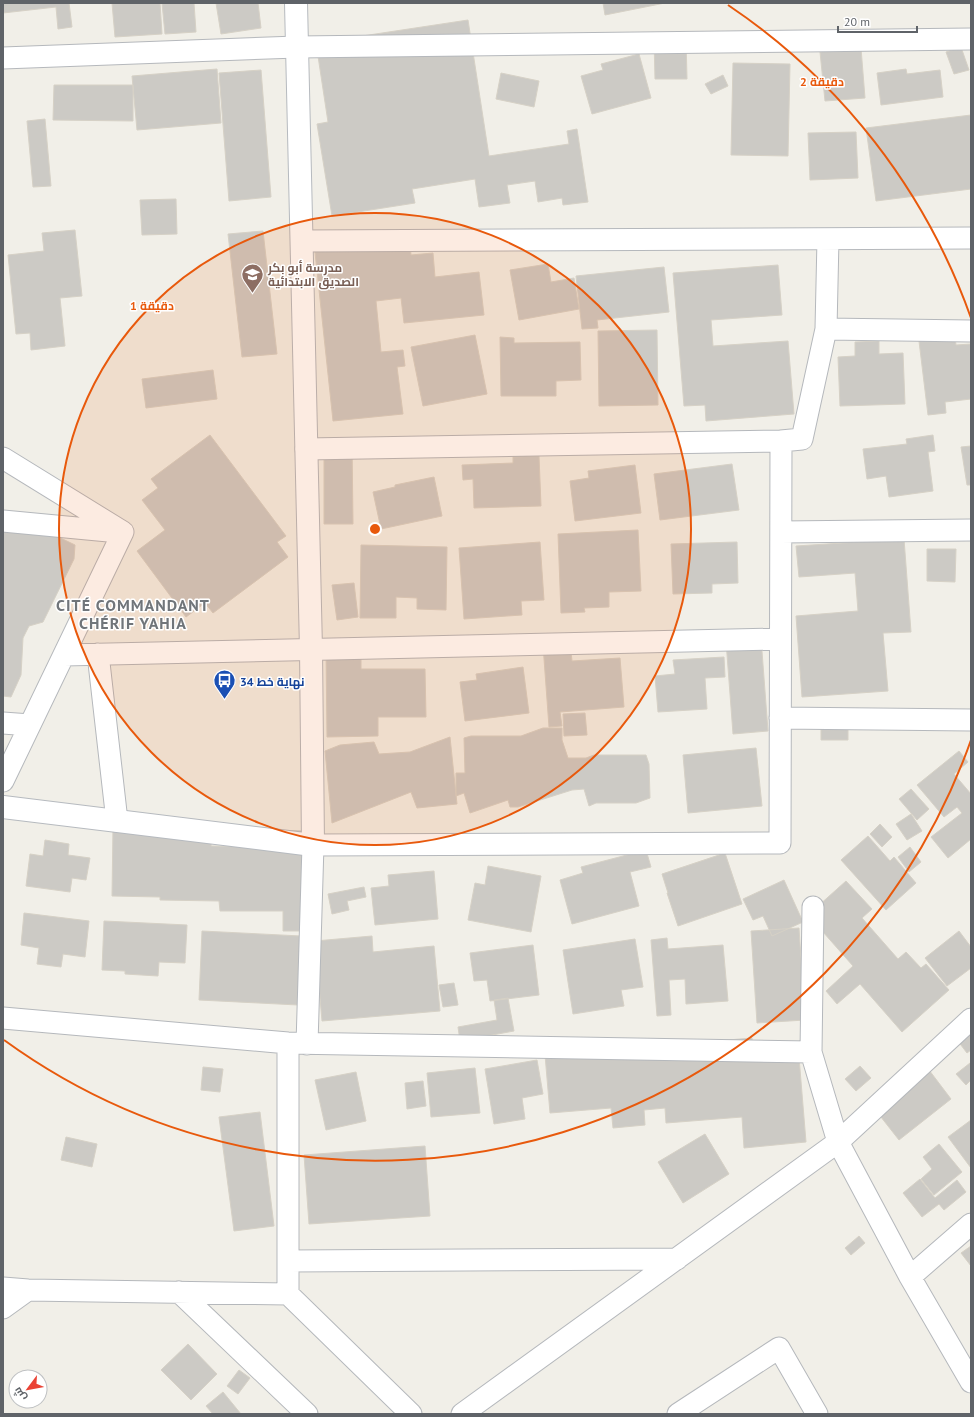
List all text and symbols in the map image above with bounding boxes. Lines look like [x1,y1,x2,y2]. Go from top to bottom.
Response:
scale bar [838,8,917,34]
text: 20 m [844,14,870,29]
text: 2 دقيقة [800,74,844,89]
place label: مدرسة أبو بكر الصديق الابتدائية [267,260,359,290]
school or university icon: مدرسة أبو بكر الصديق الابتدائية [240,261,266,294]
text: 1 دقيقة [130,298,174,313]
centre of rings [368,522,382,536]
district label: CITÉ COMMANDANT CHÉRIF YAHIA [56,595,210,633]
bus stop icon: نهاية خط 34 [211,668,237,701]
place label: نهاية خط 34 [240,674,305,690]
north arrow [8,1369,48,1409]
text: ش [10,1385,29,1404]

